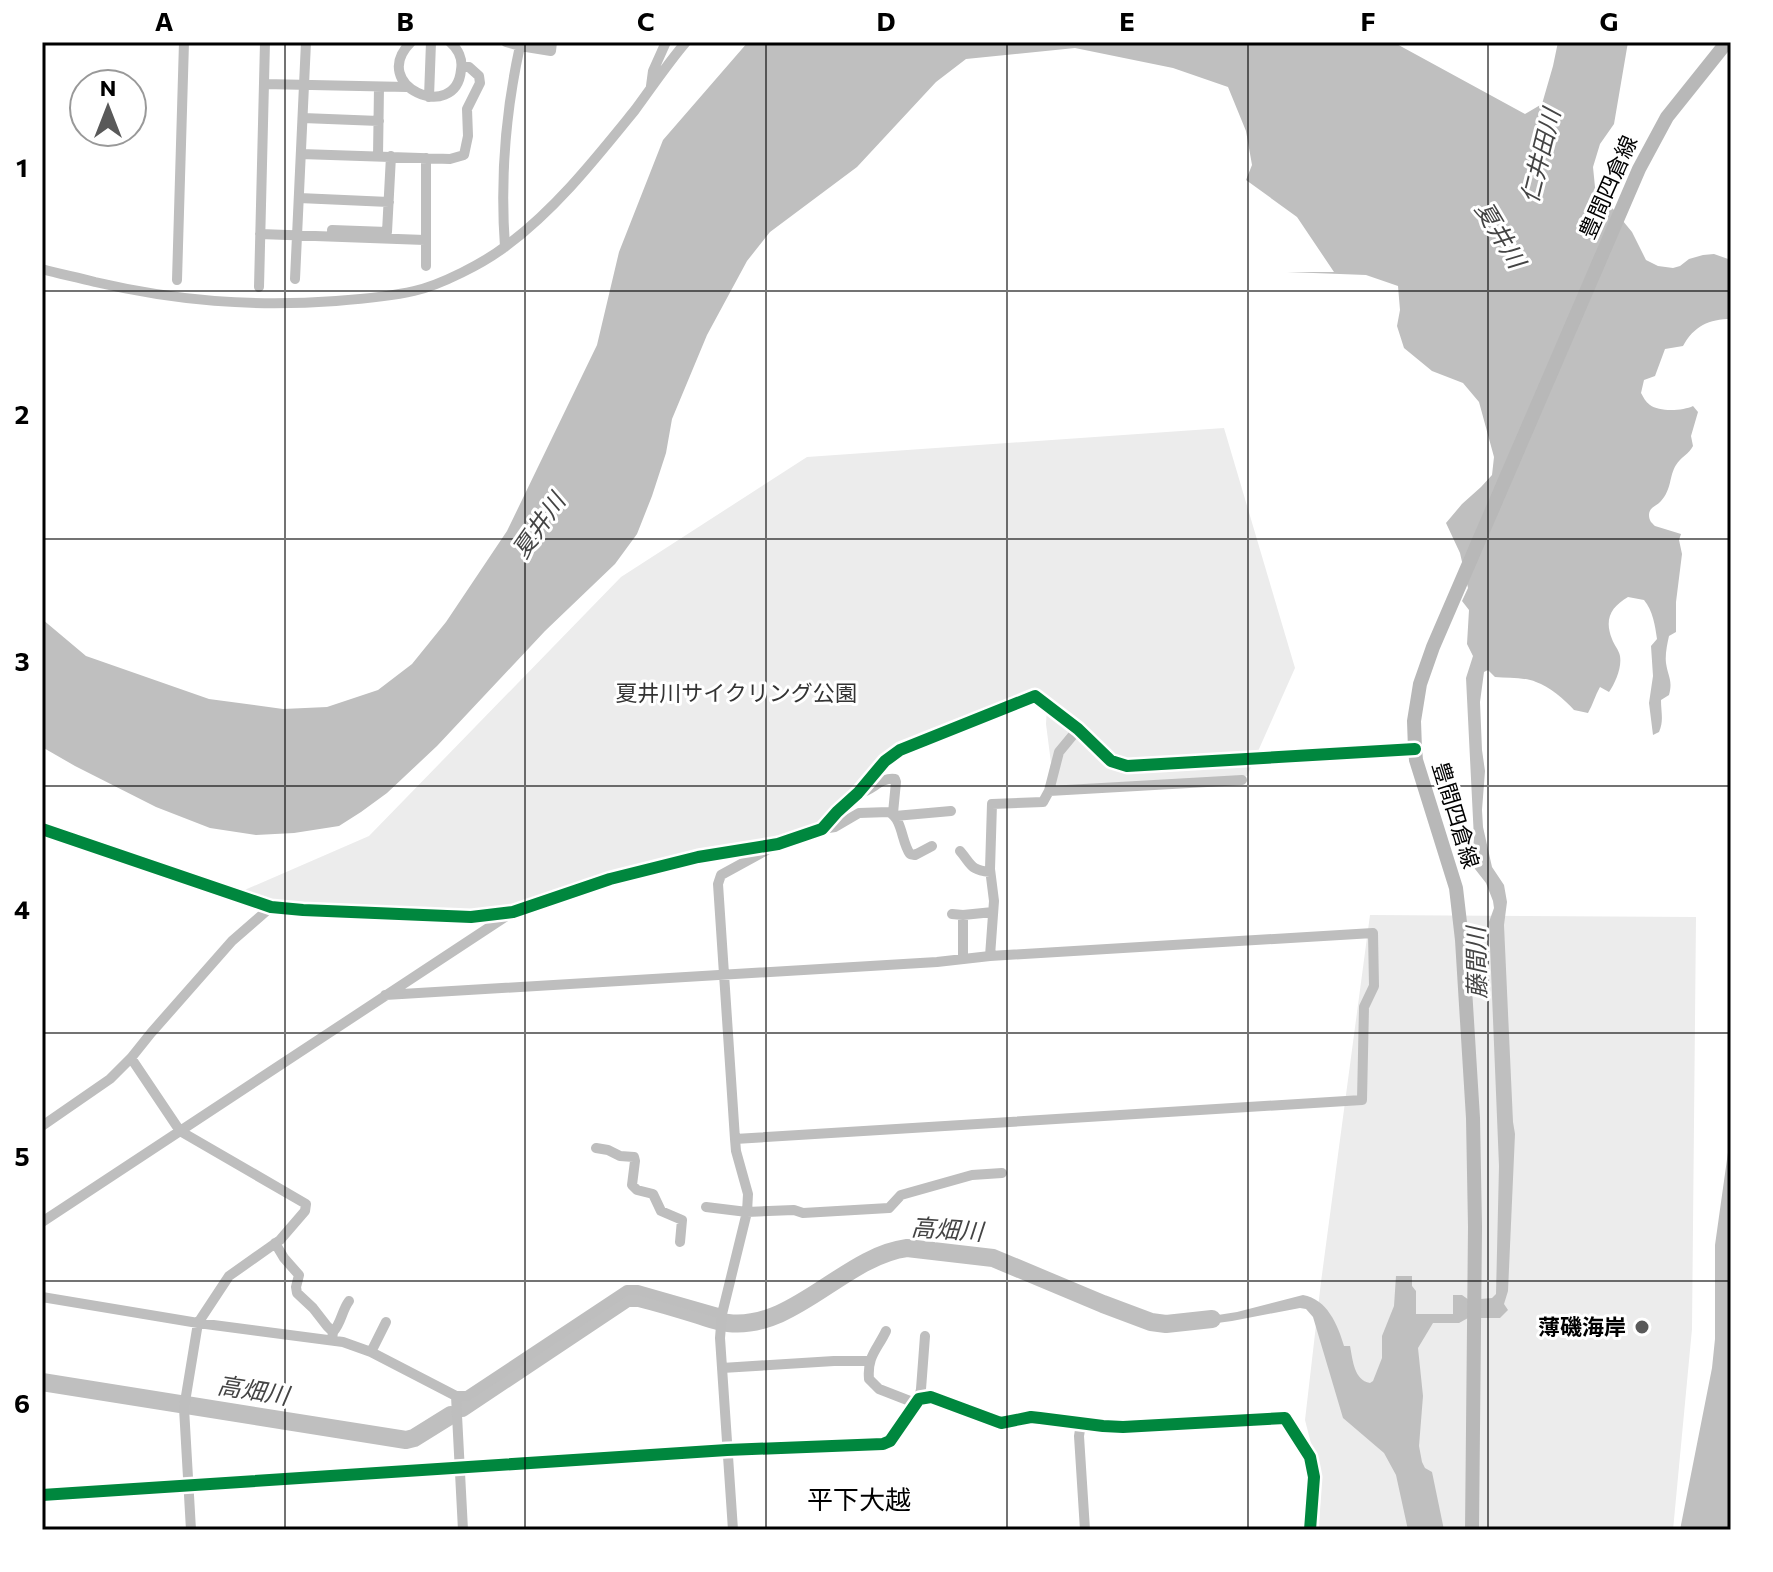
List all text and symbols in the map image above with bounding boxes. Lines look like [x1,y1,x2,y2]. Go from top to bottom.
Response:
text: A [155,5,174,36]
text: B [396,5,414,36]
text: C [637,5,655,36]
text: D [876,5,896,36]
text: E [1119,5,1135,36]
text: F [1360,5,1376,36]
text: G [1600,5,1618,36]
north arrow [68,68,148,148]
text: N [100,74,116,101]
water label: 仁井田川 [1514,103,1566,206]
street label: 豊間四倉線 [1573,131,1642,243]
text: 1 [16,151,28,182]
water label: 夏井川 [1470,196,1534,275]
text: 2 [15,398,29,429]
water label: 夏井川 [505,485,572,563]
text: 3 [14,645,30,676]
park label: 夏井川サイクリング公園 [615,679,857,706]
street label: 豊間四倉線 [1427,758,1485,871]
text: 4 [14,893,30,924]
water label: 藤間川 [1460,924,1491,999]
text: 5 [14,1140,30,1171]
water label: 高畑川 [910,1212,987,1246]
place label: 薄磯海岸 [1538,1313,1626,1340]
marker: 薄磯海岸 [1633,1318,1651,1336]
water label: 高畑川 [215,1370,294,1410]
text: 6 [14,1387,30,1418]
district label: 平下大越 [807,1483,911,1514]

